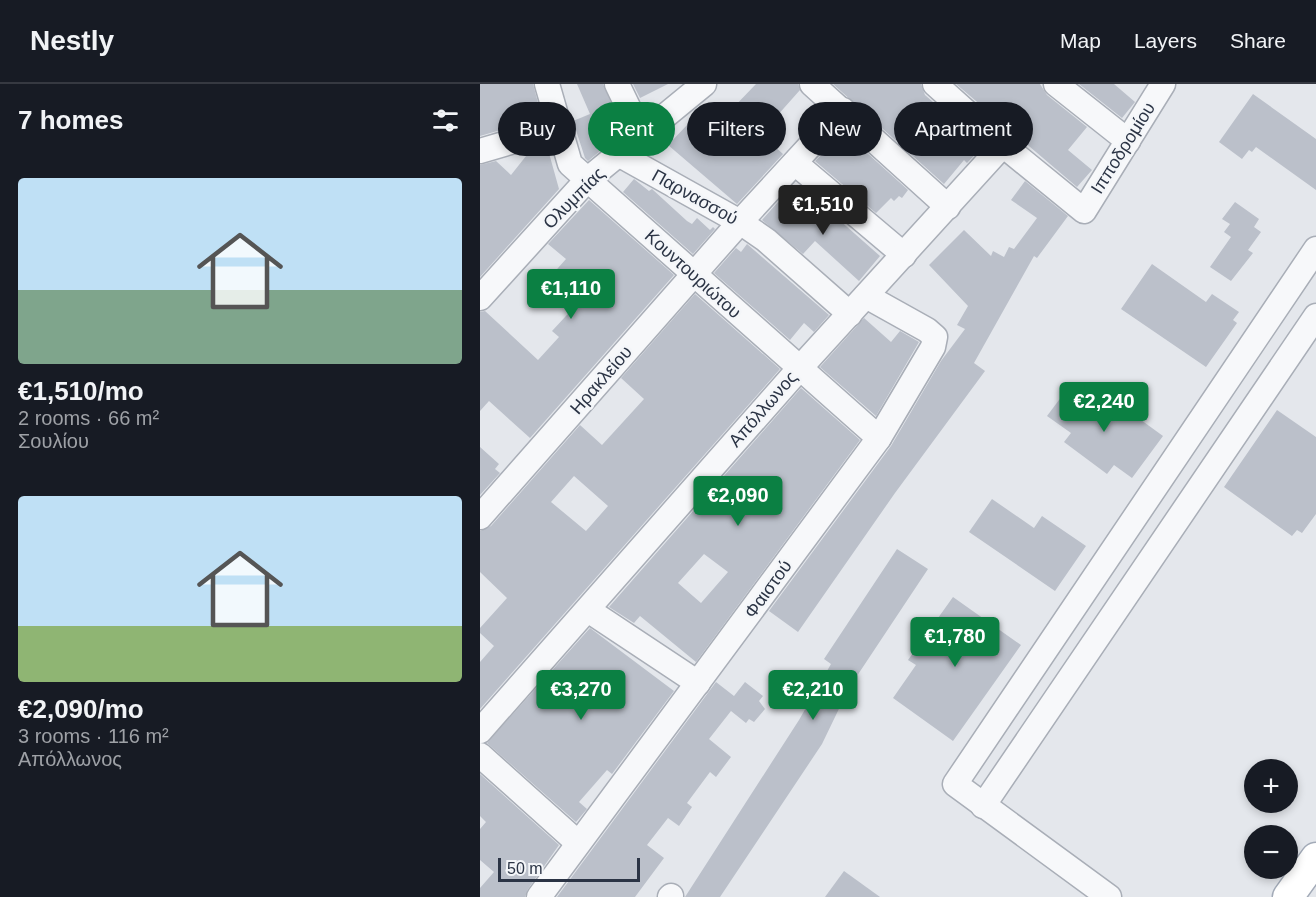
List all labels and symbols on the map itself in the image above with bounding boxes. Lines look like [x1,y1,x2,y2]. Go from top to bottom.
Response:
street label: Ιπποδρομίου [1087,99,1159,197]
street label: Ολυμπίας [539,163,609,233]
street label: Παρνασσού [649,165,741,229]
pin: €1,510 [774,185,872,236]
street label: Κουντουριώτου [641,226,745,322]
pin: €1,110 [522,269,620,320]
street label: Ηρακλείου [566,342,636,418]
street label: Απόλλωνος [725,367,801,451]
pin: €2,240 [1055,382,1153,433]
pin: €2,090 [689,476,787,527]
street label: Φαιστού [740,556,796,622]
pin: €1,780 [906,617,1004,668]
pin: €3,270 [532,670,630,721]
pin: €2,210 [764,670,862,721]
scale bar [498,855,640,882]

